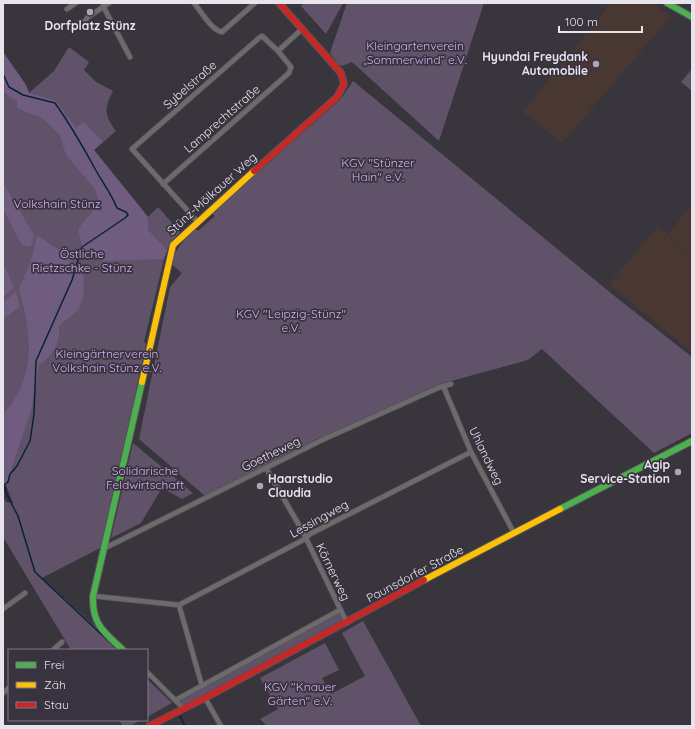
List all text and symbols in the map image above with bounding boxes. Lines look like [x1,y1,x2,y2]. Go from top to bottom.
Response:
marker: Dorfplatz Stünz [85,7,95,17]
scale bar [559,8,642,34]
text: 100 m [565,14,598,29]
place label: Dorfplatz Stünz [44,18,136,33]
park label: Kleingartenverein „Sommerwind“ e.V. [363,38,467,67]
place label: Hyundai Freydank Automobile [482,49,588,78]
street label: Sybelstraße [160,57,220,112]
marker: Hyundai Freydank Automobile [591,59,601,69]
street label: Lamprechtstraße [181,81,263,156]
street label: Stünz-Mölkauer Weg [164,149,260,238]
park label: KGV "Stünzer Hain" e.V. [341,155,415,184]
park label: Volkshain Stünz [14,196,101,211]
park label: Östliche Rietzschke - Stünz [32,246,132,275]
park label: KGV "Leipzig-Stünz" e.V. [236,306,346,335]
park label: Kleingärtnerverein Volkshain Stünz e.V. [52,346,162,375]
street label: Uhlandweg [466,424,507,487]
street label: Goetheweg [239,433,302,474]
place label: Agip Service-Station [580,457,670,486]
park label: Solidarische Feldwirtschaft [106,463,184,492]
marker: Agip Service-Station [673,467,683,477]
place label: Haarstudio Claudia [268,471,333,500]
marker: Haarstudio Claudia [255,481,265,491]
street label: Lessingweg [287,496,351,541]
street label: Körnerweg [313,541,354,603]
street label: Paunsdorfer Straße [364,541,466,606]
legend [8,649,148,721]
text: Frei [44,657,64,672]
text: Zäh [44,677,66,692]
park label: KGV "Knauer Gärten" e.V. [264,679,336,708]
text: Stau [44,697,69,712]

